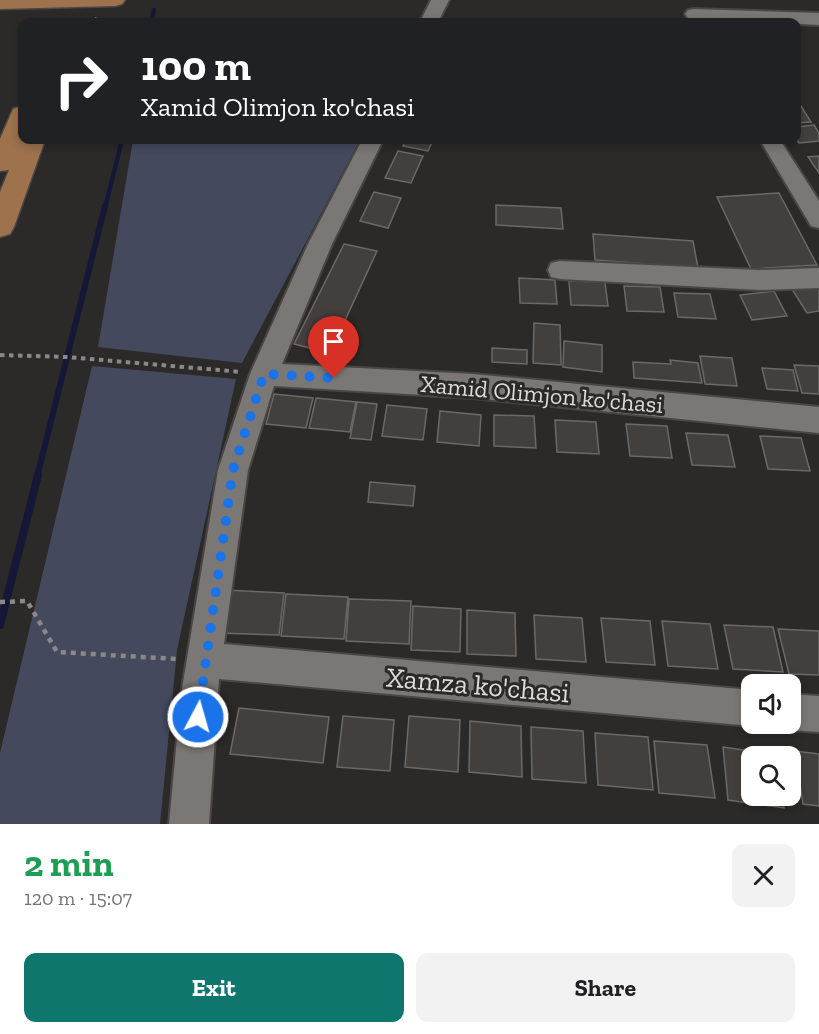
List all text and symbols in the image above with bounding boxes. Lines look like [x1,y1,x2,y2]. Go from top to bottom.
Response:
text: 100 m [141,40,251,91]
icon: right [42,42,120,120]
text: Xamid Olimjon ko'chasi [141,91,415,123]
pin [308,316,359,378]
icon: arrive [317,325,350,358]
street label: Xamid Olimjon ko'chasi [420,369,665,419]
street label: Xamza ko'chasi [385,661,571,709]
map controls [741,674,801,806]
button: sound [741,674,801,734]
position arrow [166,685,230,749]
button: search [741,746,801,806]
text: 2 min [24,842,114,885]
button: close [732,844,795,907]
text: 120 m · 15:07 [24,886,132,910]
button: Exit [24,953,404,1022]
button: Share [416,953,795,1022]

